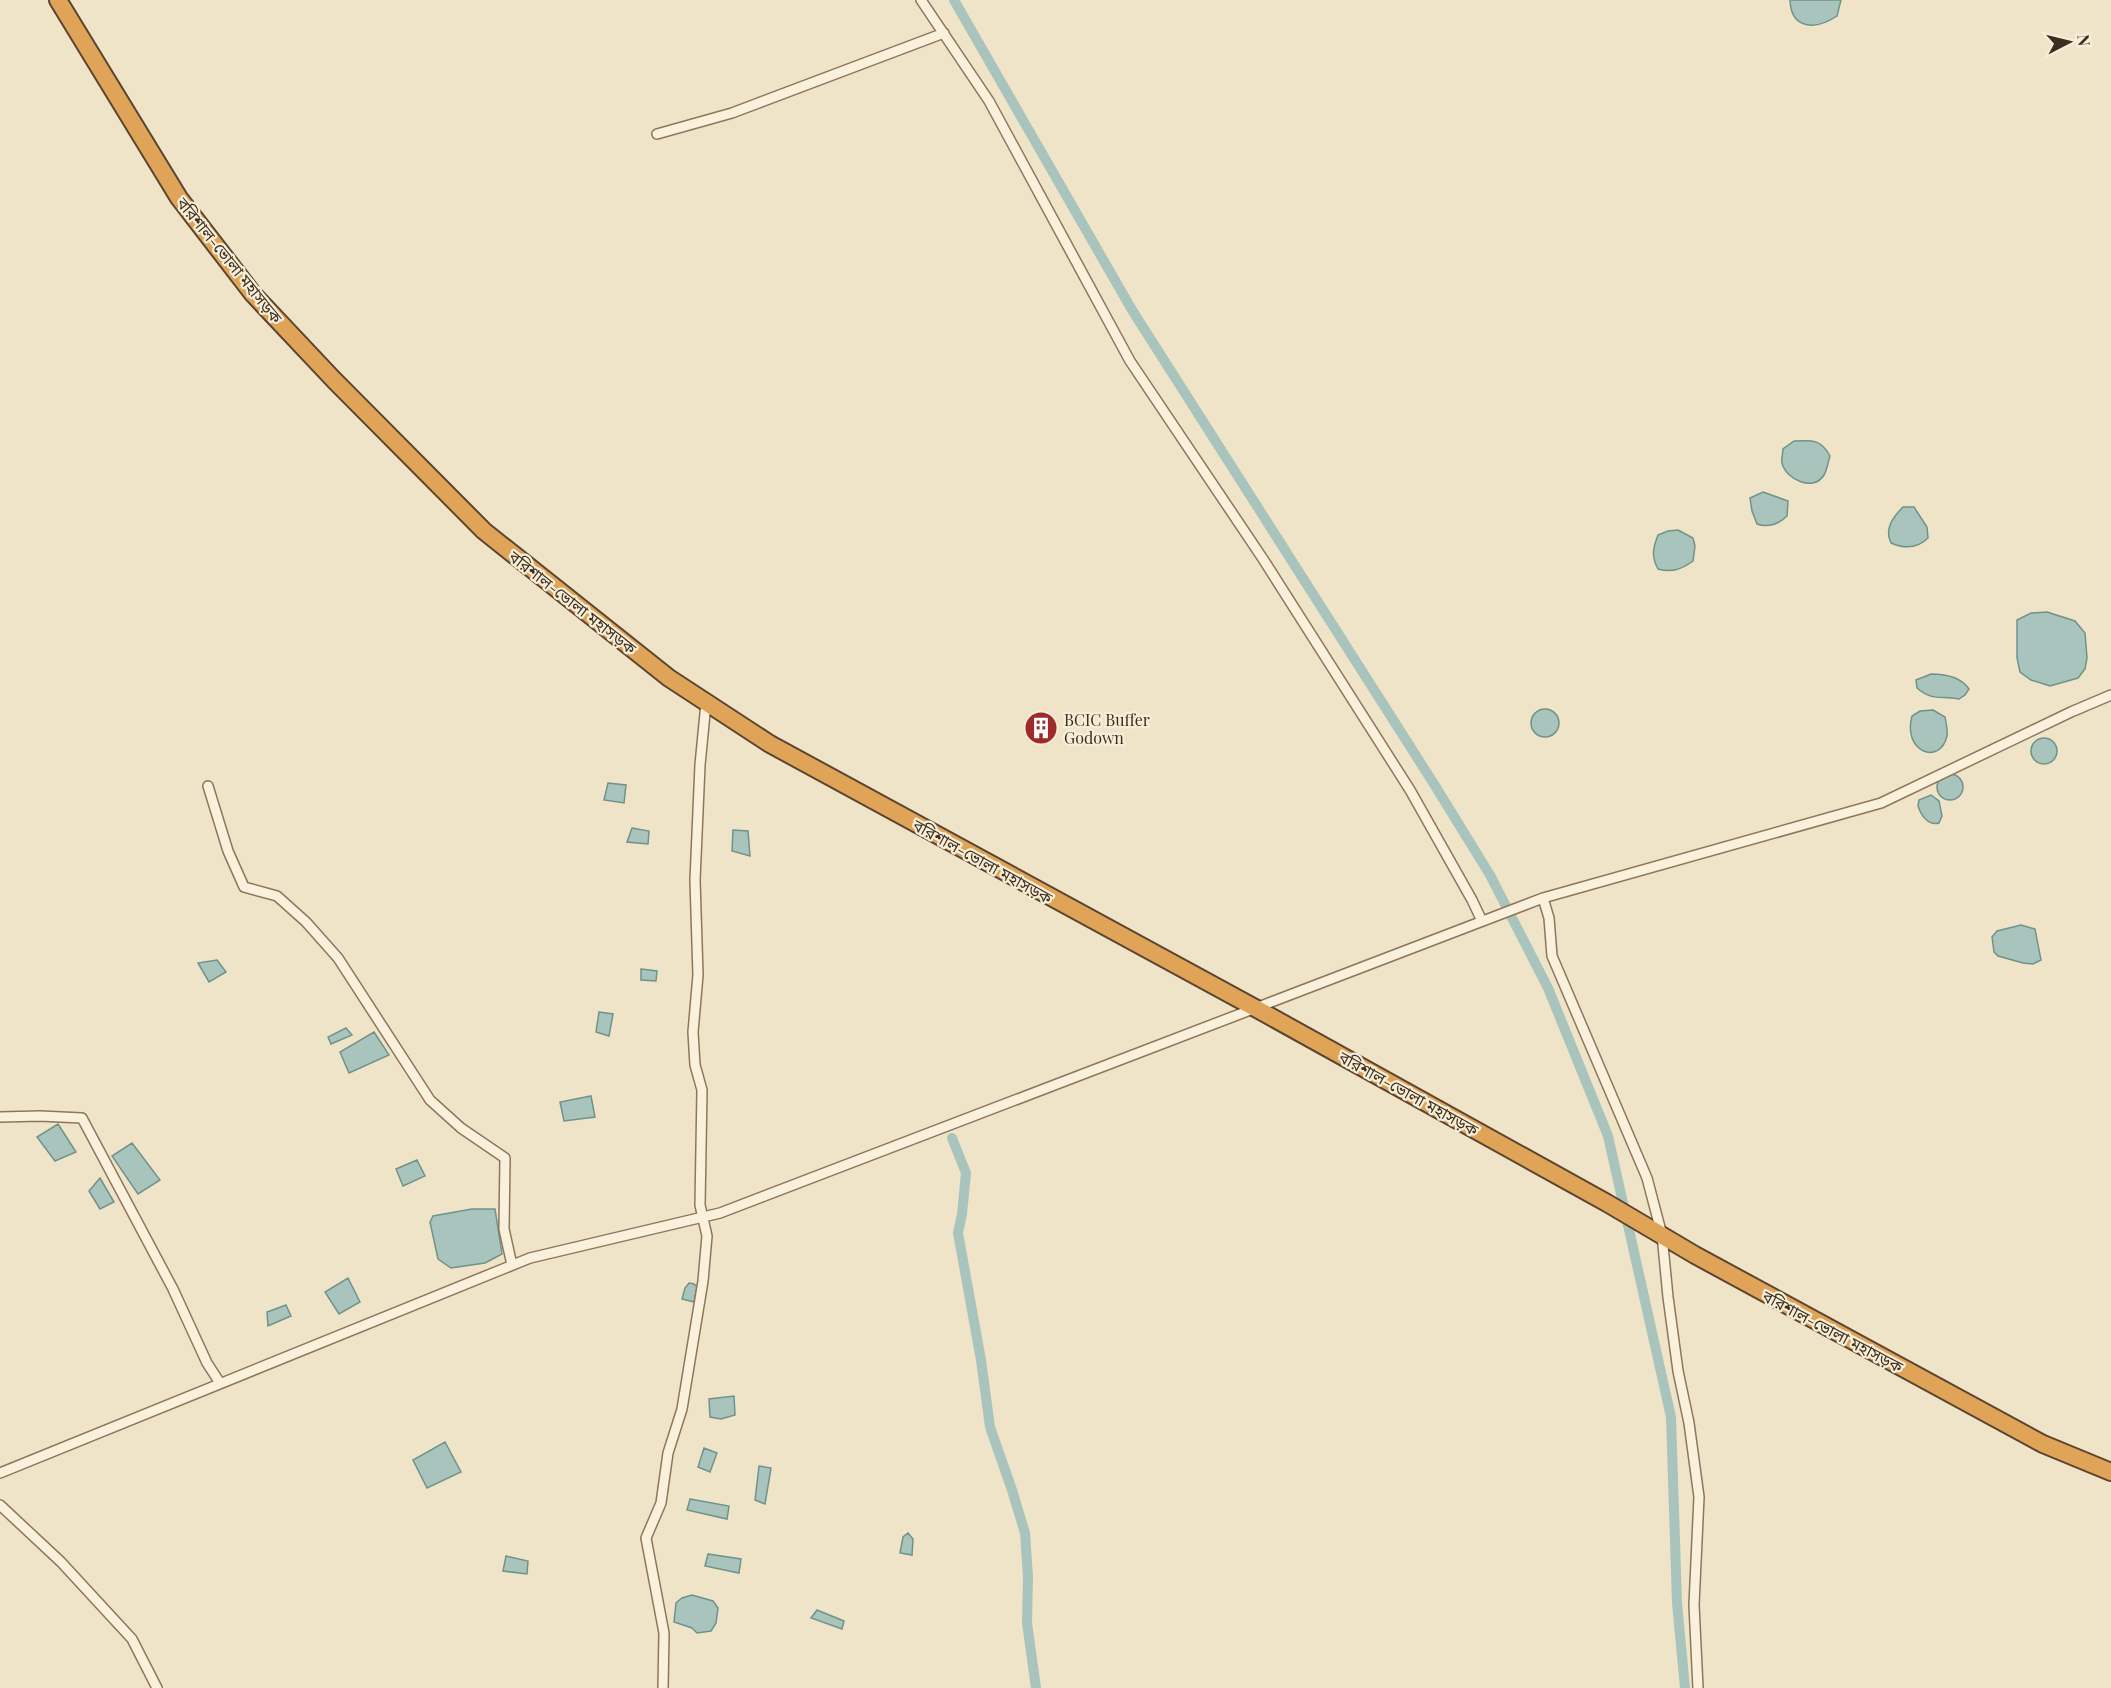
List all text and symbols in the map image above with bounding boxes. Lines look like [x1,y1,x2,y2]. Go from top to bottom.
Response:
north arrow [2039,12,2099,72]
text: N [2073,33,2096,48]
street label: বরিশাল-ভোলা মহাসড়ক [172,192,288,328]
street label: বরিশাল-ভোলা মহাসড়ক [504,545,642,659]
place label: BCIC Buffer Godown [1064,709,1150,748]
building icon: BCIC Buffer Godown [1023,710,1059,746]
street label: বরিশাল-ভোলা মহাসড়ক [909,813,1057,909]
street label: বরিশাল-ভোলা মহাসড়ক [1335,1045,1483,1141]
street label: বরিশাল-ভোলা মহাসড়ক [1758,1285,1908,1377]

